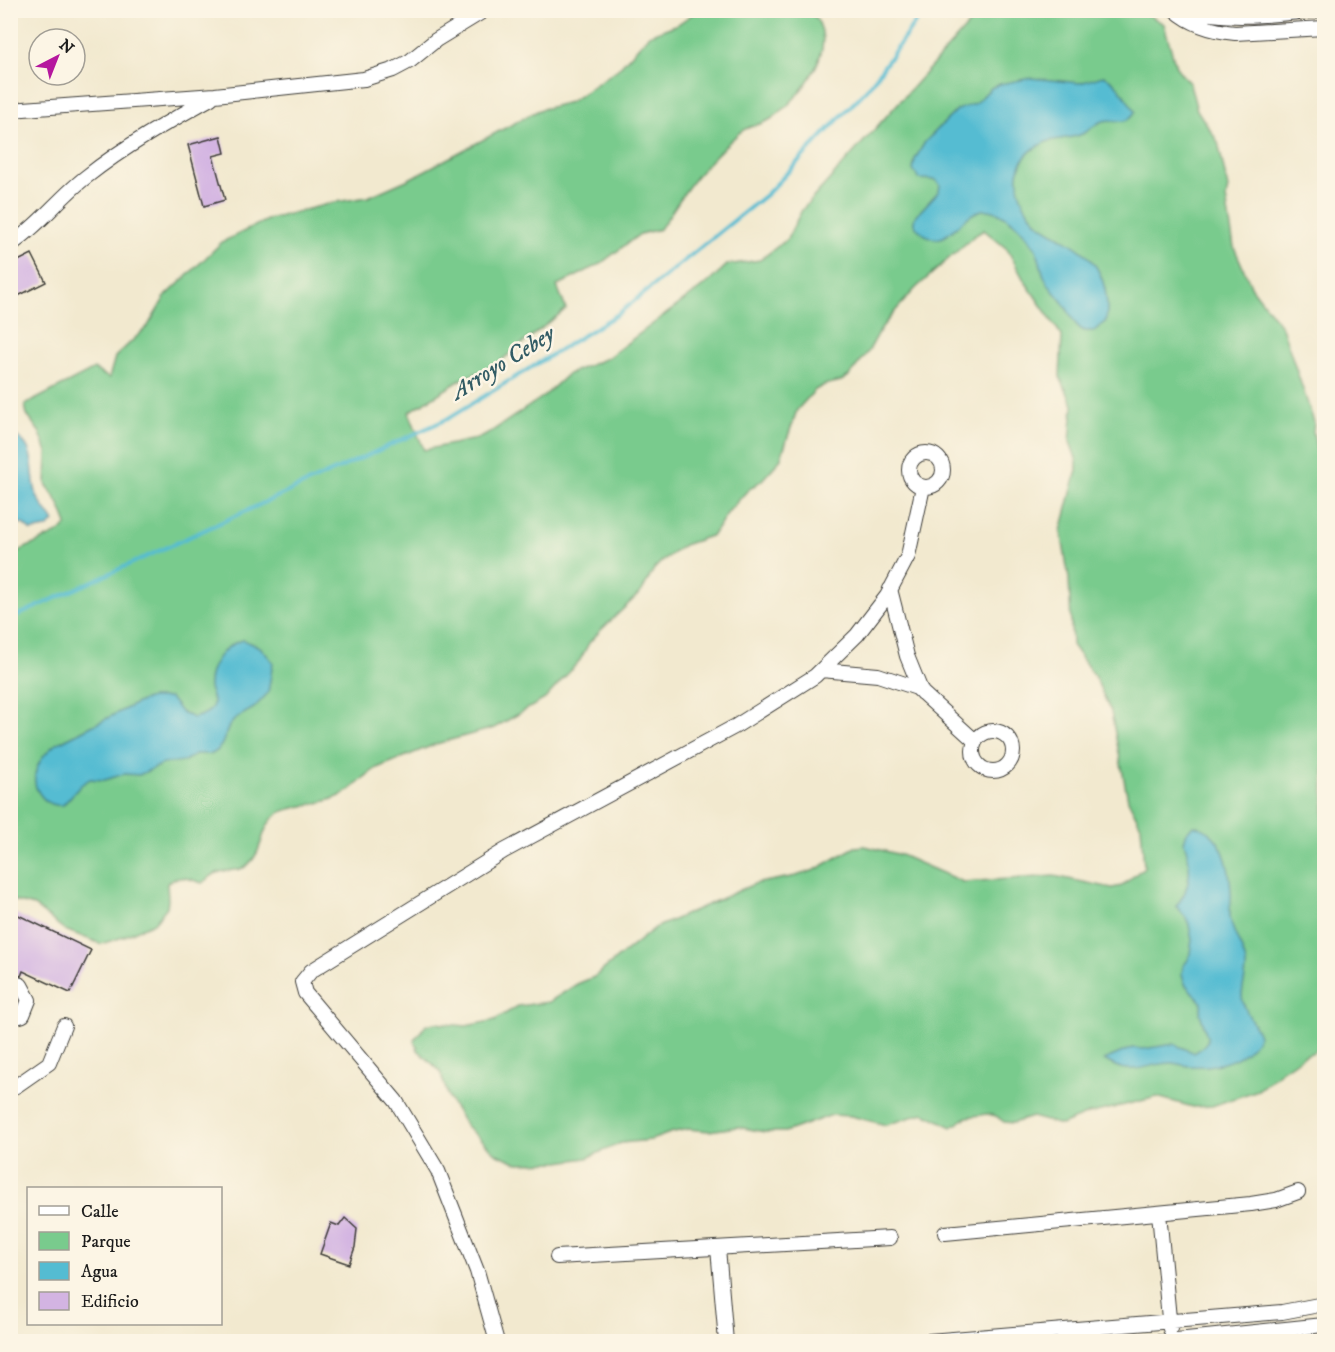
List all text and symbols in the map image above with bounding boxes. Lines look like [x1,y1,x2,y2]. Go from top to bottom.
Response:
north arrow [27,27,87,87]
text: N [55,35,78,58]
water label: Arroyo Cebey [443,319,562,408]
legend [27,1187,222,1325]
text: Calle [81,1201,119,1223]
text: Parque [81,1231,131,1253]
text: Agua [81,1261,118,1283]
text: Edificio [81,1291,139,1313]

